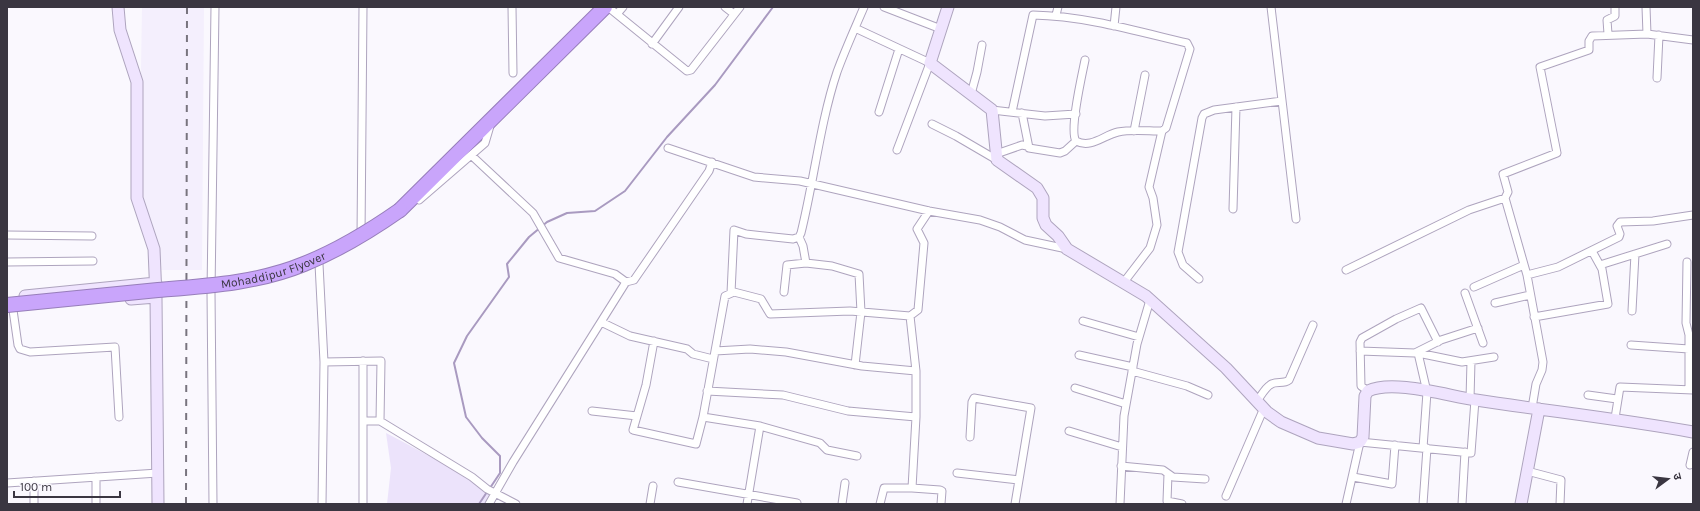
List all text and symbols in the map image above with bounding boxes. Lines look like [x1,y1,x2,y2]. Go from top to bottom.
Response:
street label: Mohaddipur Flyover [220,248,328,291]
north arrow [1648,459,1688,499]
text: उ [1670,472,1684,482]
scale bar [14,473,120,499]
text: 100 m [20,480,52,494]

